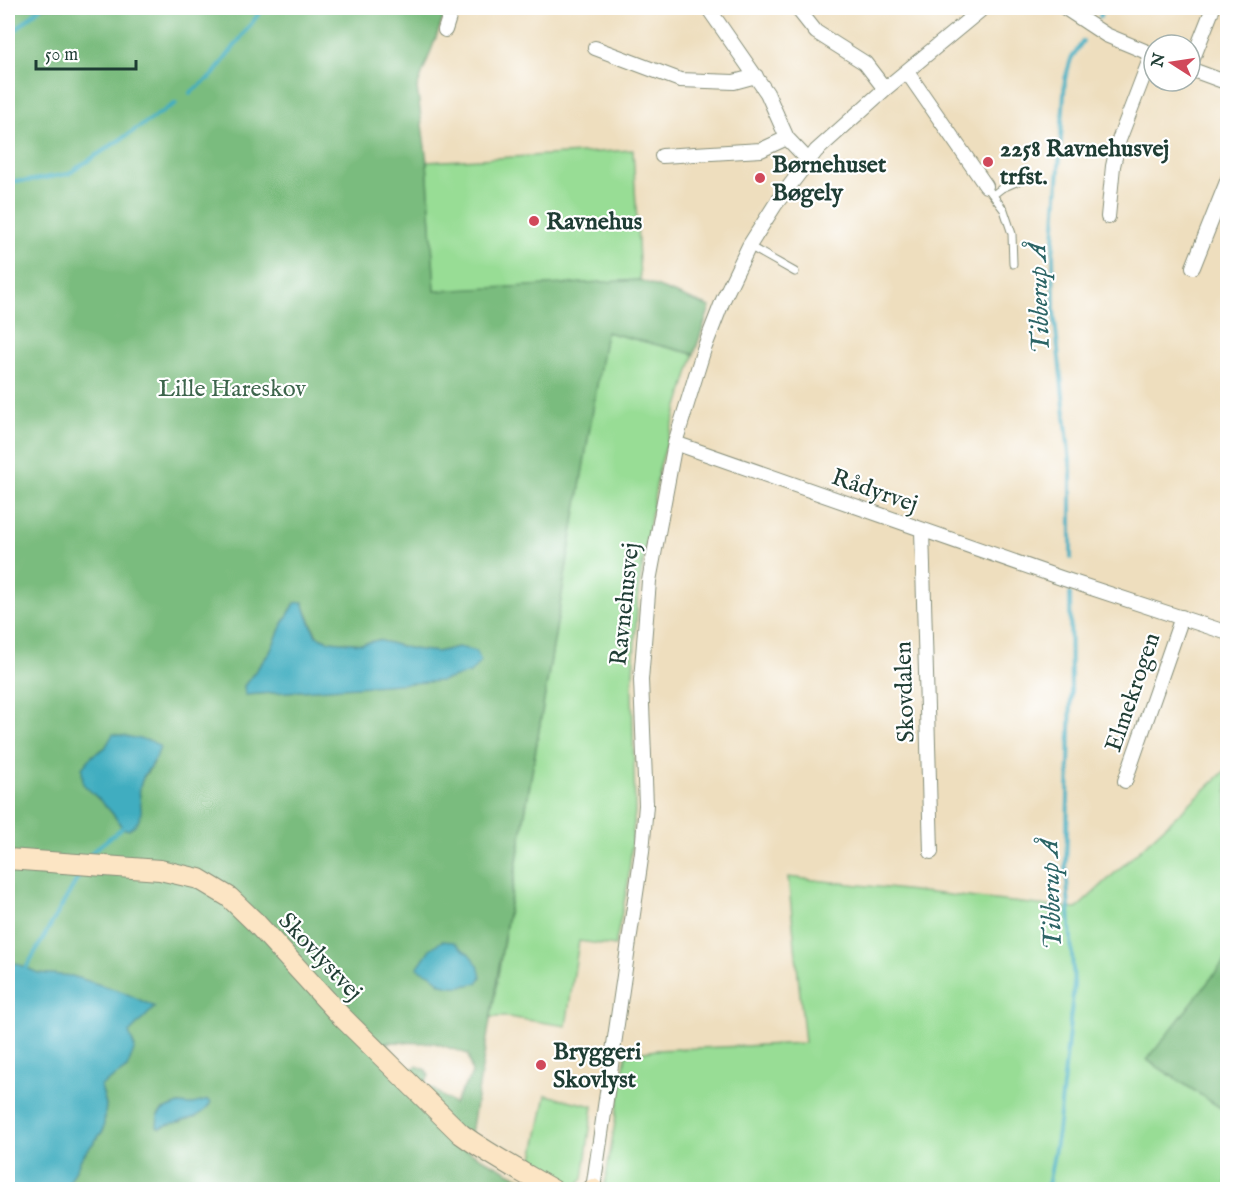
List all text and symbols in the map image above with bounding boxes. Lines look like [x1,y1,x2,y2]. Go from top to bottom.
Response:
scale bar [36,33,136,71]
north arrow [1142,33,1202,93]
text: 50 m [45,44,78,67]
text: N [1148,51,1171,70]
place label: 2258 Ravnehusvej trfst. [1000,134,1169,193]
place label: Børnehuset Bøgely [772,150,887,209]
marker: 2258 Ravnehusvej trfst. [981,155,995,169]
marker: Børnehuset Bøgely [753,171,767,185]
place label: Ravnehus [546,207,643,238]
marker: Ravnehus [527,214,541,228]
water label: Tibberup Å [1021,240,1058,354]
park label: Lille Hareskov [158,374,306,405]
street label: Rådyrvej [827,462,922,521]
street label: Ravnehusvej [604,541,647,667]
street label: Elmekrogen [1099,629,1168,756]
street label: Skovdalen [888,640,923,743]
water label: Tibberup Å [1033,836,1070,950]
street label: Skovlystvej [271,906,369,1008]
place label: Bryggeri Skovlyst [553,1037,642,1096]
marker: Bryggeri Skovlyst [534,1058,548,1072]

